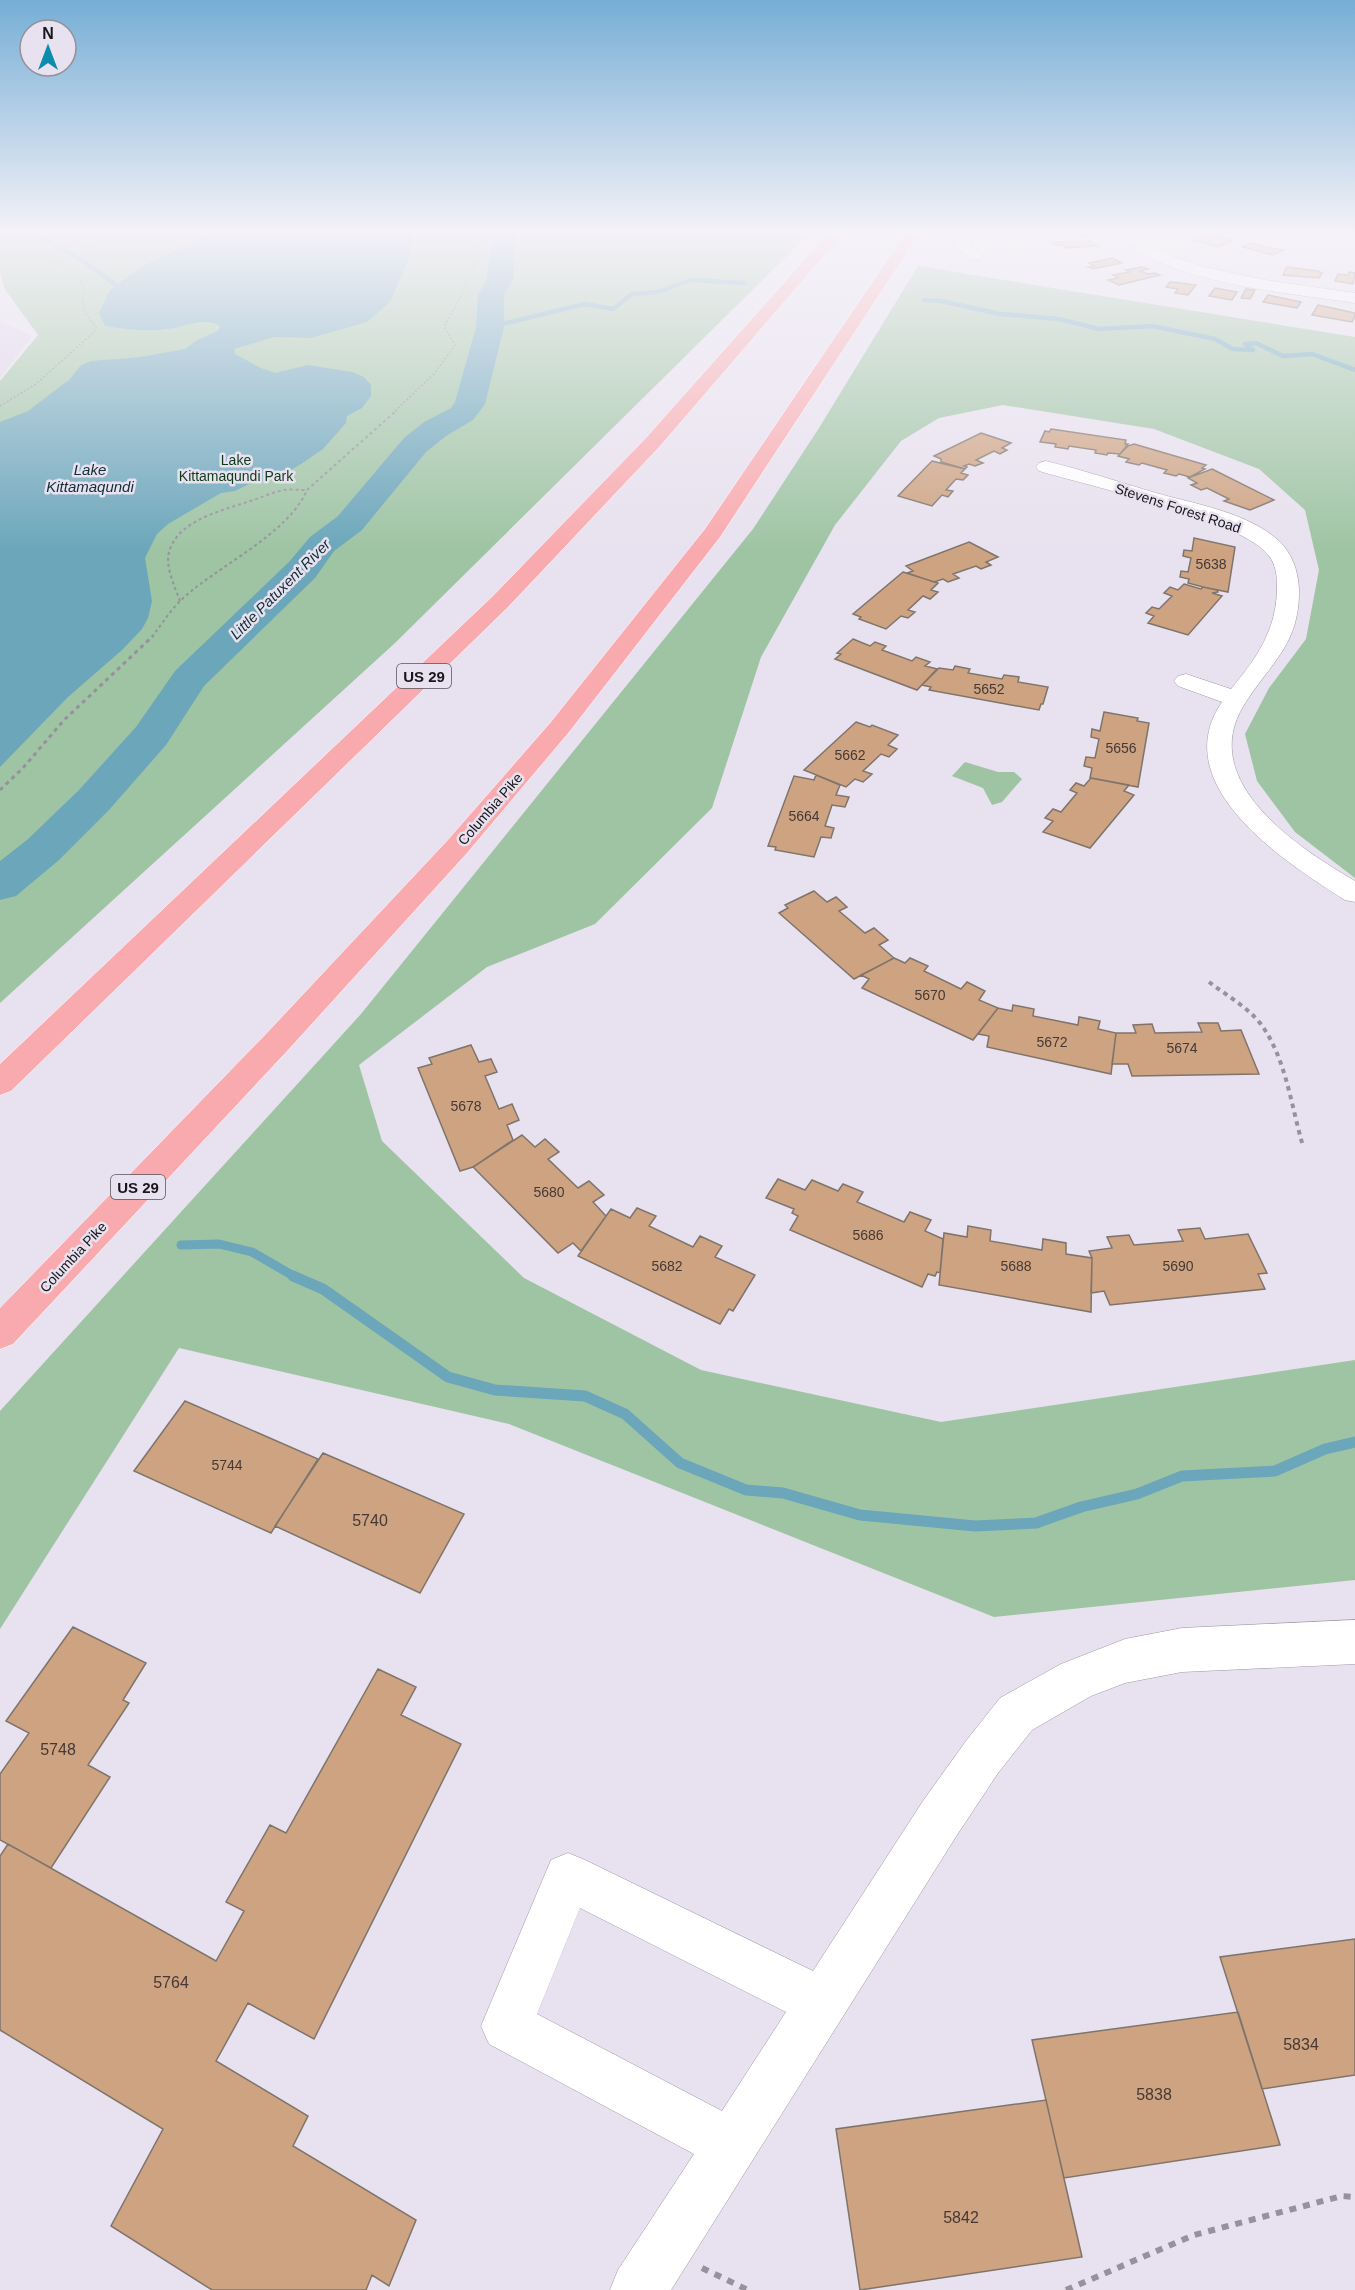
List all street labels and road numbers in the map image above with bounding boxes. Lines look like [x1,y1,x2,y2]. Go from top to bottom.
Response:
street label: Stevens Forest Road [1113,480,1243,536]
road number: US 29 [397,664,451,688]
street label: Columbia Pike [454,770,526,848]
road number: US 29 [111,1175,165,1199]
street label: Columbia Pike [36,1218,110,1295]

